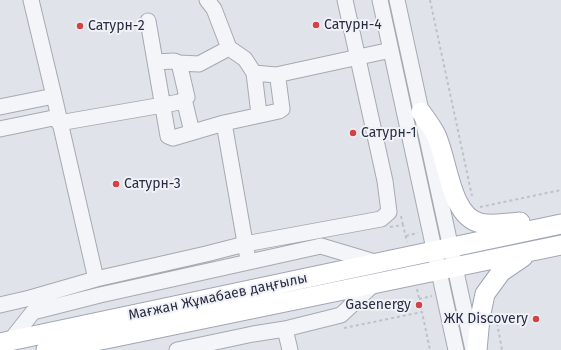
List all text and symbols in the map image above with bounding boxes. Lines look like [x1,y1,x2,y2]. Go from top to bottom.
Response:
place label: Сатурн-4 [324,17,382,33]
place label: Сатурн-2 [88,18,145,34]
marker: Сатурн-4 [311,20,321,30]
marker: Сатурн-2 [75,21,85,31]
place label: Сатурн-1 [361,125,417,141]
marker: Сатурн-1 [348,128,358,138]
place label: Сатурн-3 [124,176,181,192]
marker: Сатурн-3 [111,179,121,189]
street label: Мағжан Жұмабаев даңғылы [127,270,309,324]
place label: Gasenergy [345,297,411,313]
marker: Gasenergy [414,300,424,310]
place label: ЖК Discovery [444,311,528,327]
marker: ЖК Discovery [531,314,541,324]

